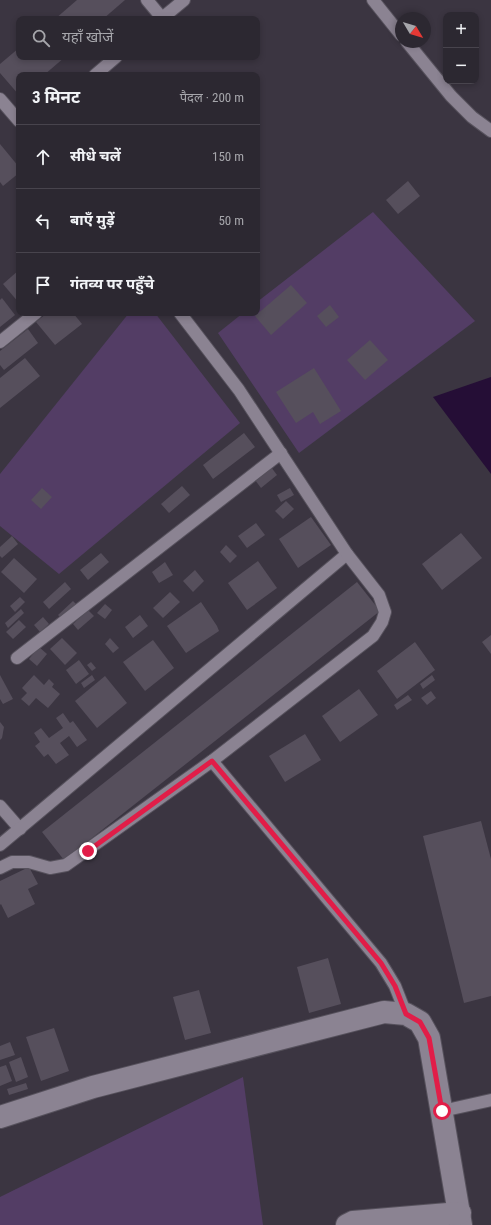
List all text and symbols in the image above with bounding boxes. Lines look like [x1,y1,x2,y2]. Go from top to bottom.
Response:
north arrow [395,12,431,48]
map controls [443,12,479,84]
button: + [443,12,479,48]
search box [16,16,260,60]
icon: search [30,27,52,49]
text: यहाँ खोजें [62,28,113,46]
button: − [443,48,479,84]
text: 3 मिनट [32,87,80,107]
text: पैदल · 200 m [180,90,244,105]
icon: ahead [32,146,54,168]
text: सीधे चलें [70,147,121,165]
text: 150 m [212,149,244,164]
icon: left [32,210,54,232]
text: बाएँ मुड़ें [70,211,115,229]
text: 50 m [218,213,244,228]
icon: arrive [32,274,54,296]
text: गंतव्य पर पहुँचे [70,275,154,293]
route end [79,842,97,860]
route start [433,1102,451,1120]

